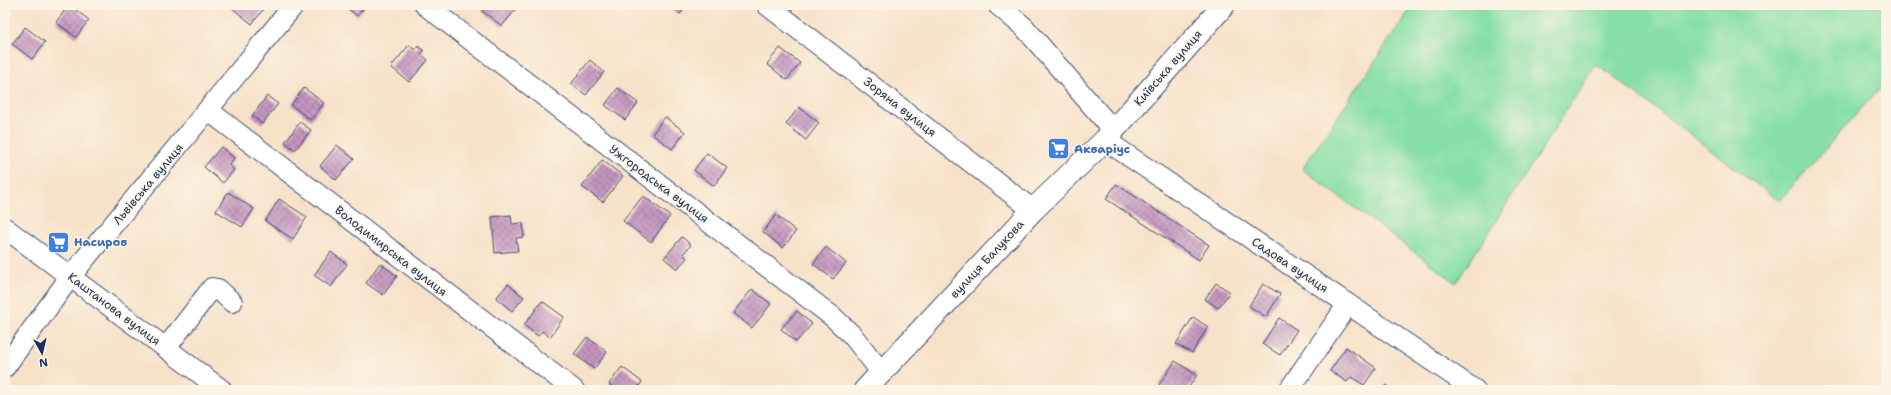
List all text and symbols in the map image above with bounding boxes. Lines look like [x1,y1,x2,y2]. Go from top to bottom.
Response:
street label: Київська вулиця [1130,26,1206,110]
street label: Зоряна вулиця [860,74,940,140]
supermarket icon: Акваріус [1046,136,1072,162]
street label: Львівська вулиця [109,140,187,228]
street label: Ужгородська вулиця [606,141,712,227]
place label: Акваріус [1074,141,1130,157]
street label: Володимирська вулиця [332,202,450,300]
street label: вулиця Балукова [946,216,1028,302]
supermarket icon: Насиров [46,229,72,255]
street label: Садова вулиця [1249,233,1331,297]
place label: Насиров [74,234,127,250]
street label: Каштанова вулиця [64,269,164,349]
north arrow [22,333,62,373]
text: N [38,354,49,370]

